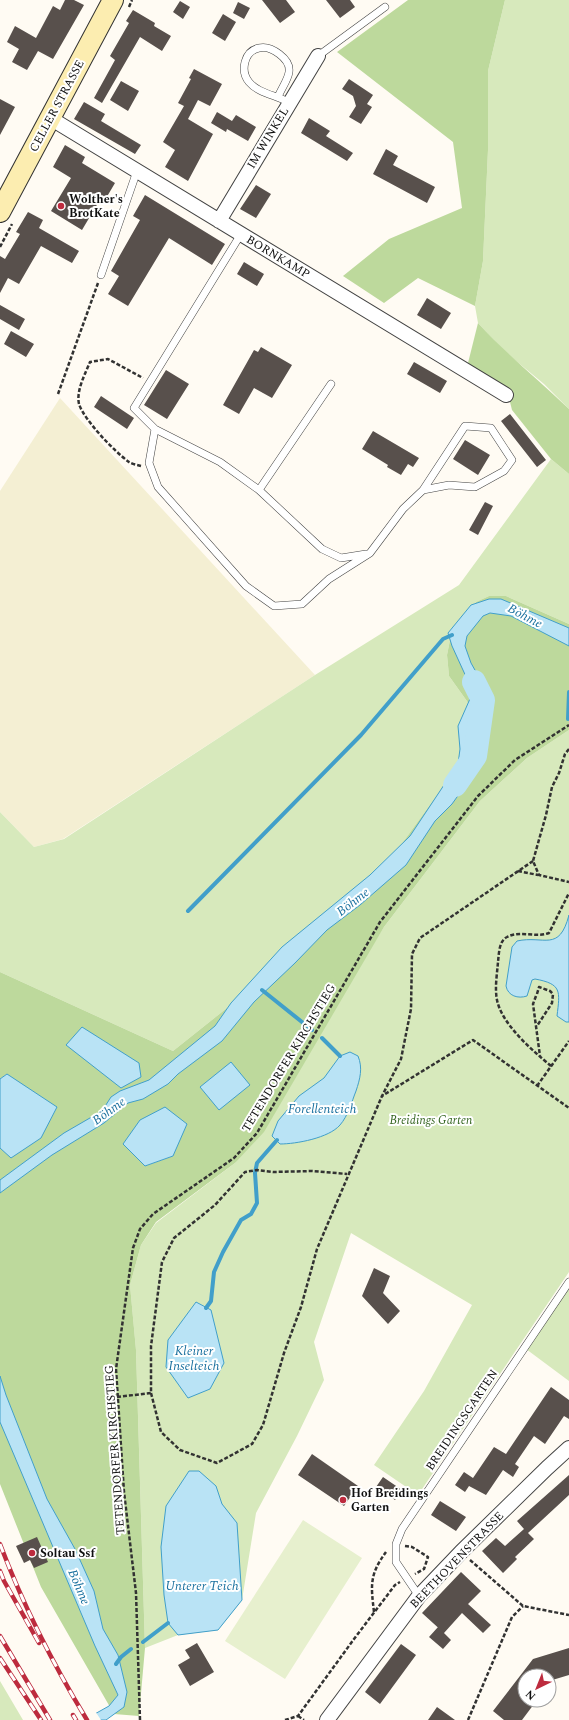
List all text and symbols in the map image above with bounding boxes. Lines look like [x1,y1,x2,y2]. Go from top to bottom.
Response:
street label: CELLER STRASSE [25,56,89,156]
street label: IM WINKEL [242,103,294,173]
place label: Wolther's BrotKate [69,190,123,223]
marker: Wolther's BrotKate [56,201,66,211]
street label: BORNKAMP [242,230,314,284]
water label: Böhme [504,598,546,634]
water label: Böhme [332,883,374,921]
street label: TETENDORFER KIRCHSTIEG [237,980,341,1136]
water label: Böhme [88,1092,130,1130]
water label: Forellenteich [288,1099,357,1119]
park label: Breidings Garten [390,1111,473,1130]
water label: Kleiner Inselteich [168,1341,220,1376]
street label: TETENDORFER KIRCHSTIEG [100,1364,130,1536]
street label: BREIDINGSGARTEN [421,1365,503,1475]
place label: Hof Breidings Garten [351,1484,429,1517]
marker: Hof Breidings Garten [338,1495,348,1505]
street label: BEETHOVENSTRASSE [405,1507,509,1613]
place label: Soltau Ssf [40,1544,97,1563]
marker: Soltau Ssf [27,1548,37,1558]
water label: Böhme [63,1566,96,1608]
water label: Unterer Teich [165,1576,239,1596]
north arrow [517,1668,557,1708]
text: N [521,1686,540,1704]

